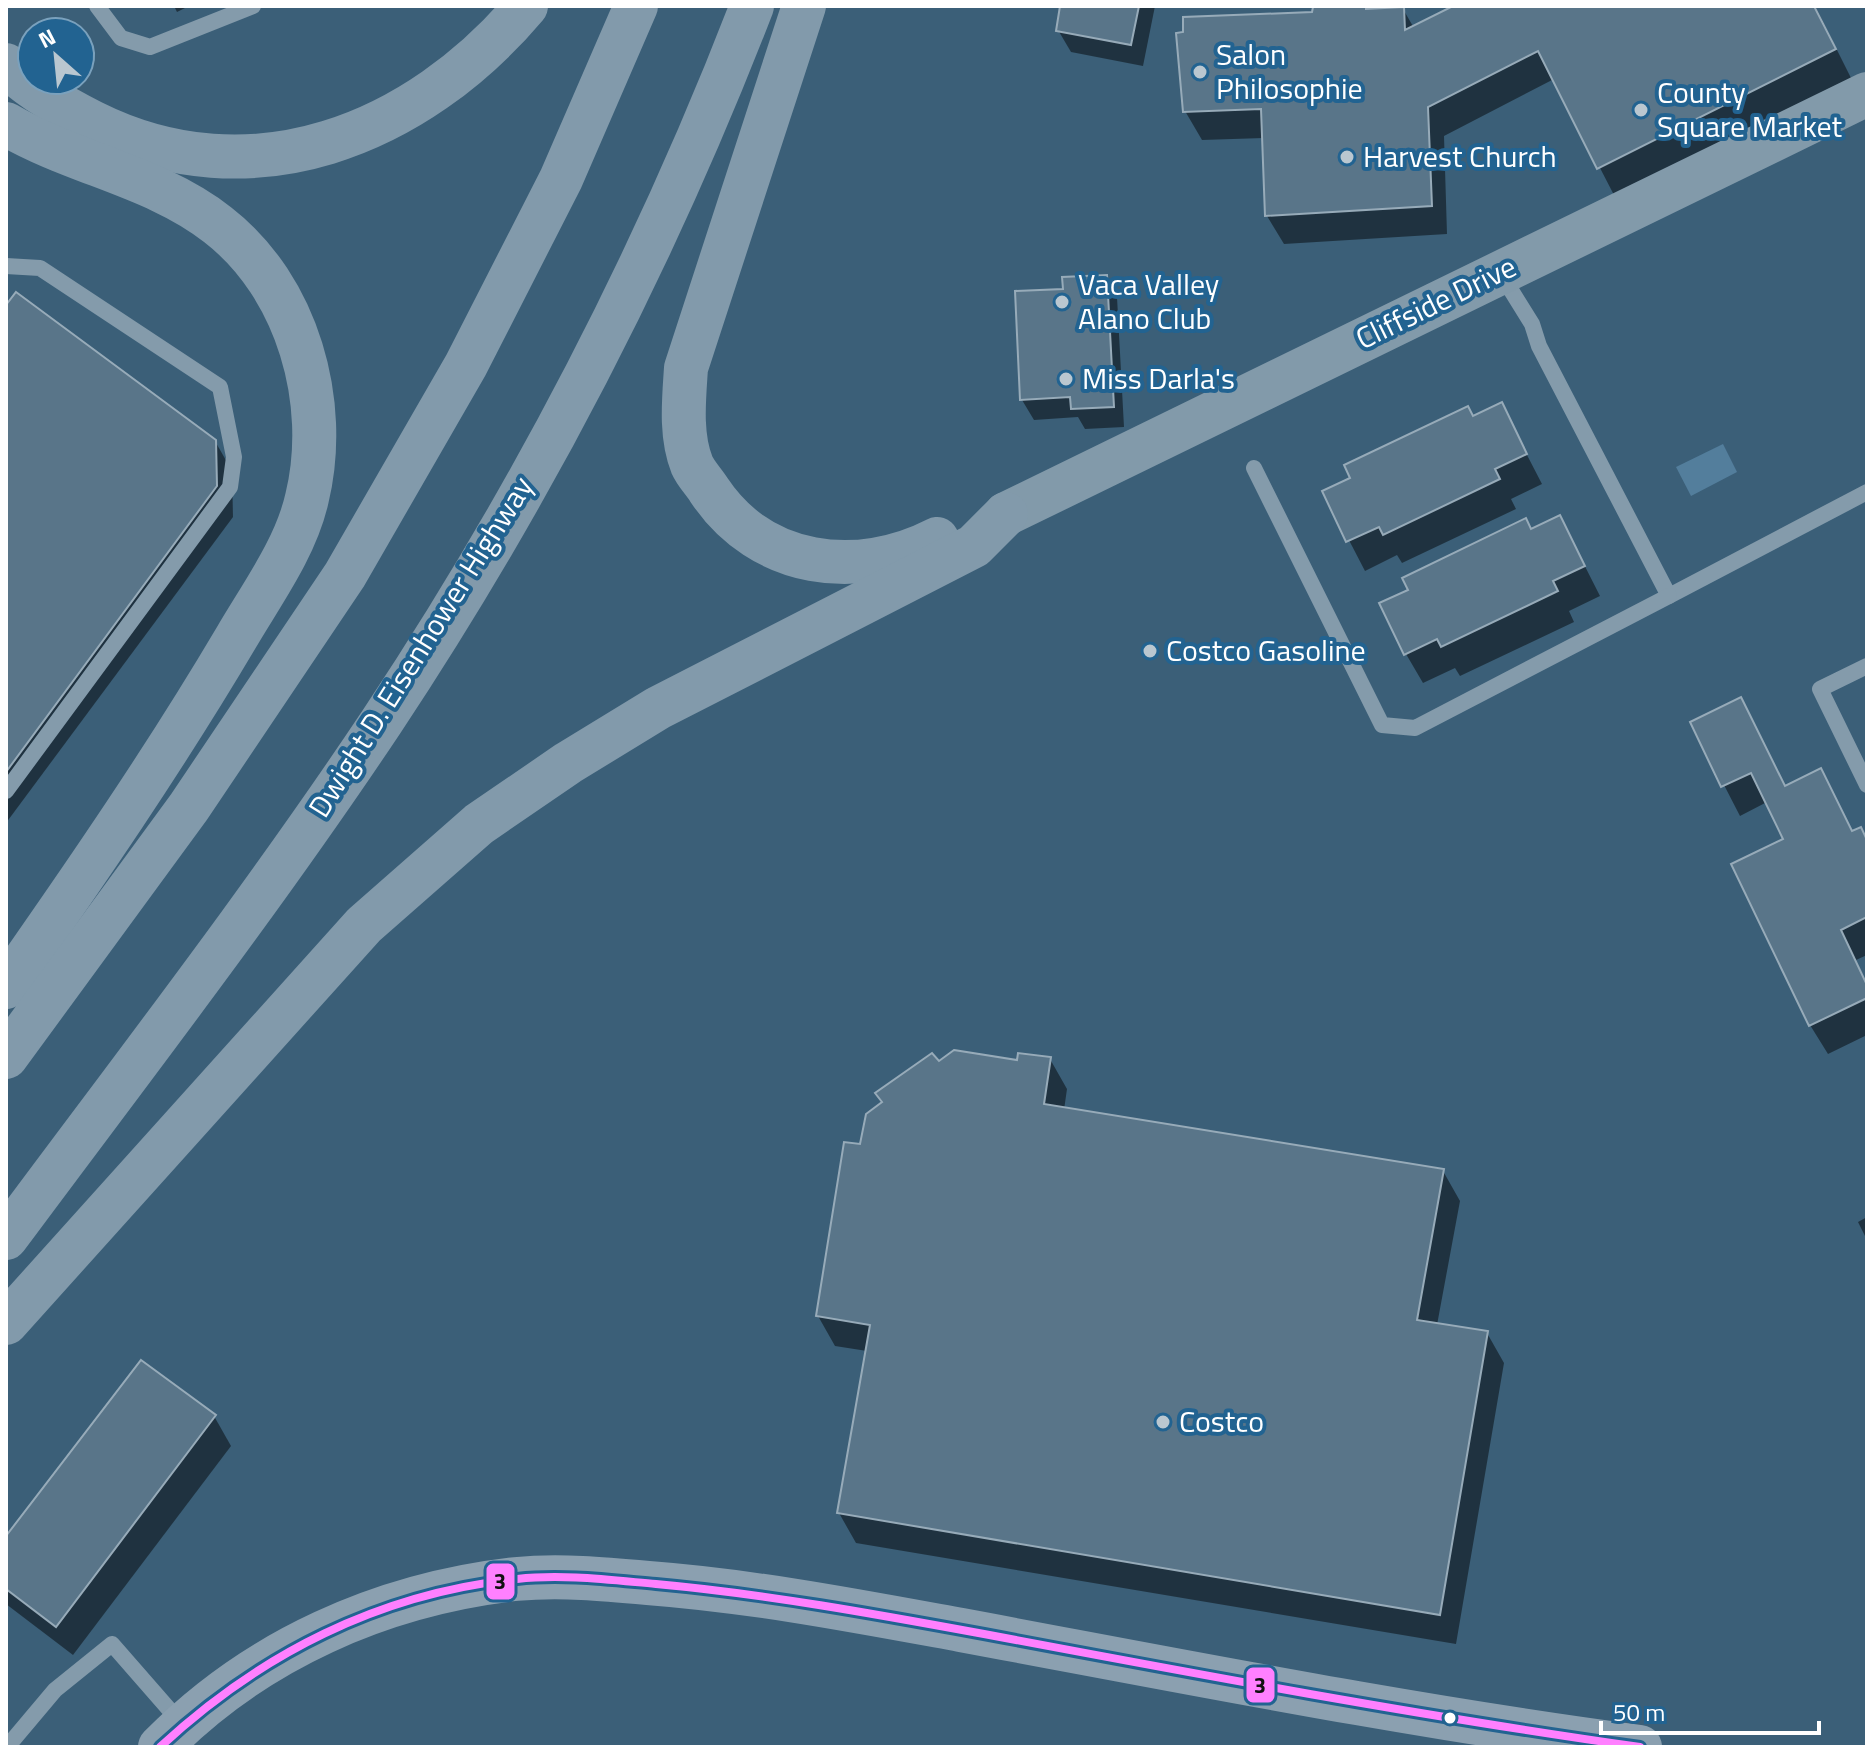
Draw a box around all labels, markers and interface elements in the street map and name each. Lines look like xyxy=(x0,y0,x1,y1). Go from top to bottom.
north arrow xyxy=(16,16,96,96)
text: N xyxy=(32,20,61,57)
place label: Salon Philosophie xyxy=(1216,31,1363,111)
marker: Salon Philosophie xyxy=(1191,63,1209,81)
place label: County Square Market xyxy=(1657,69,1842,149)
marker: County Square Market xyxy=(1632,101,1650,119)
place label: Harvest Church xyxy=(1363,133,1557,179)
marker: Harvest Church xyxy=(1338,148,1356,166)
street label: Cliffside Drive xyxy=(1348,243,1524,361)
place label: Vaca Valley Alano Club xyxy=(1078,261,1219,341)
marker: Vaca Valley Alano Club xyxy=(1053,293,1071,311)
place label: Miss Darla's xyxy=(1082,355,1235,401)
marker: Miss Darla's xyxy=(1057,370,1075,388)
street label: Dwight D. Eisenhower Highway xyxy=(296,467,544,826)
place label: Costco Gasoline xyxy=(1166,627,1366,673)
marker: Costco Gasoline xyxy=(1141,642,1159,660)
place label: Costco xyxy=(1179,1398,1264,1444)
marker: Costco xyxy=(1154,1413,1172,1431)
line badge: 3 xyxy=(485,1562,516,1601)
text: 3 xyxy=(494,1564,506,1598)
line badge: 3 xyxy=(1245,1666,1276,1704)
text: 3 xyxy=(1254,1668,1266,1702)
scale bar xyxy=(1601,1685,1819,1735)
text: 50 m xyxy=(1613,1694,1665,1730)
unlabelled marker xyxy=(1442,1710,1458,1726)

